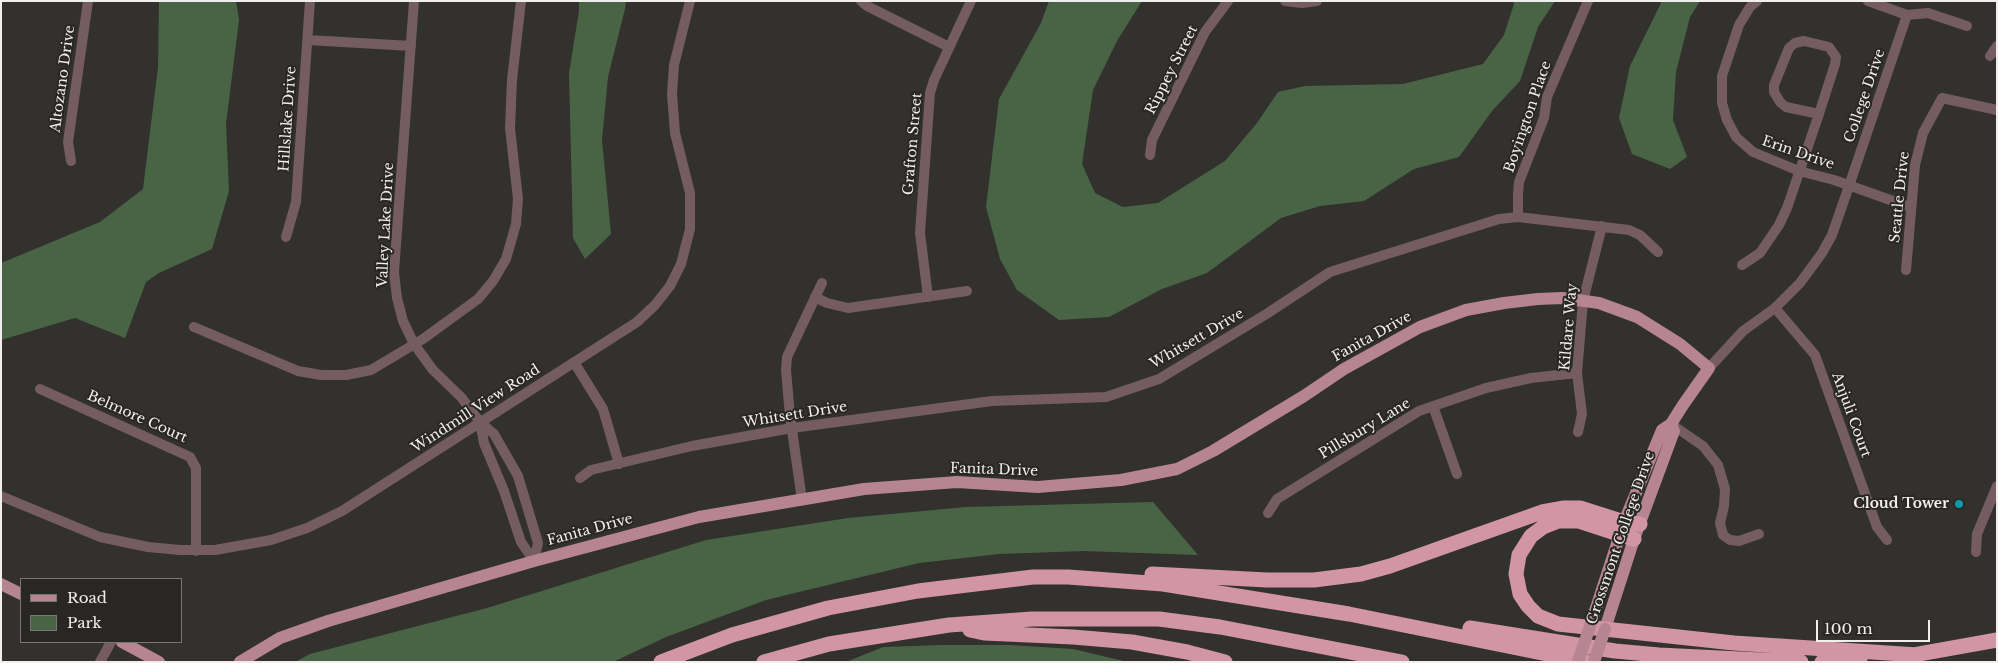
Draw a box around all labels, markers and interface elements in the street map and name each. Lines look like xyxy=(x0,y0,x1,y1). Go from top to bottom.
street label: Rippey Street xyxy=(1142,23,1202,117)
street label: Altozano Drive xyxy=(47,24,79,134)
street label: College Drive xyxy=(1841,47,1889,145)
street label: Boyington Place xyxy=(1501,59,1555,175)
street label: Hillslake Drive xyxy=(276,66,300,172)
street label: Grafton Street xyxy=(900,92,926,196)
street label: Erin Drive xyxy=(1760,133,1836,173)
street label: Seattle Drive xyxy=(1887,150,1913,244)
street label: Valley Lake Drive xyxy=(374,162,398,288)
street label: Kildare Way xyxy=(1557,283,1581,371)
street label: Whitsett Drive xyxy=(1147,305,1247,373)
street label: Fanita Drive xyxy=(1329,308,1415,366)
street label: Windmill View Road xyxy=(409,361,543,457)
street label: Anjuli Court xyxy=(1828,370,1874,460)
street label: Belmore Court xyxy=(84,387,190,447)
street label: Pillsbury Lane xyxy=(1316,395,1414,463)
street label: Whitsett Drive xyxy=(742,398,848,432)
street label: Grossmont College Drive xyxy=(1583,449,1659,627)
street label: Fanita Drive xyxy=(950,460,1038,480)
place label: Cloud Tower xyxy=(1853,496,1949,512)
marker: Cloud Tower xyxy=(1953,498,1965,510)
street label: Fanita Drive xyxy=(545,510,635,550)
legend xyxy=(20,578,182,643)
text: Road xyxy=(67,588,107,607)
scale bar xyxy=(1818,610,1932,642)
text: Park xyxy=(67,613,102,632)
text: 100 m xyxy=(1824,619,1873,638)

